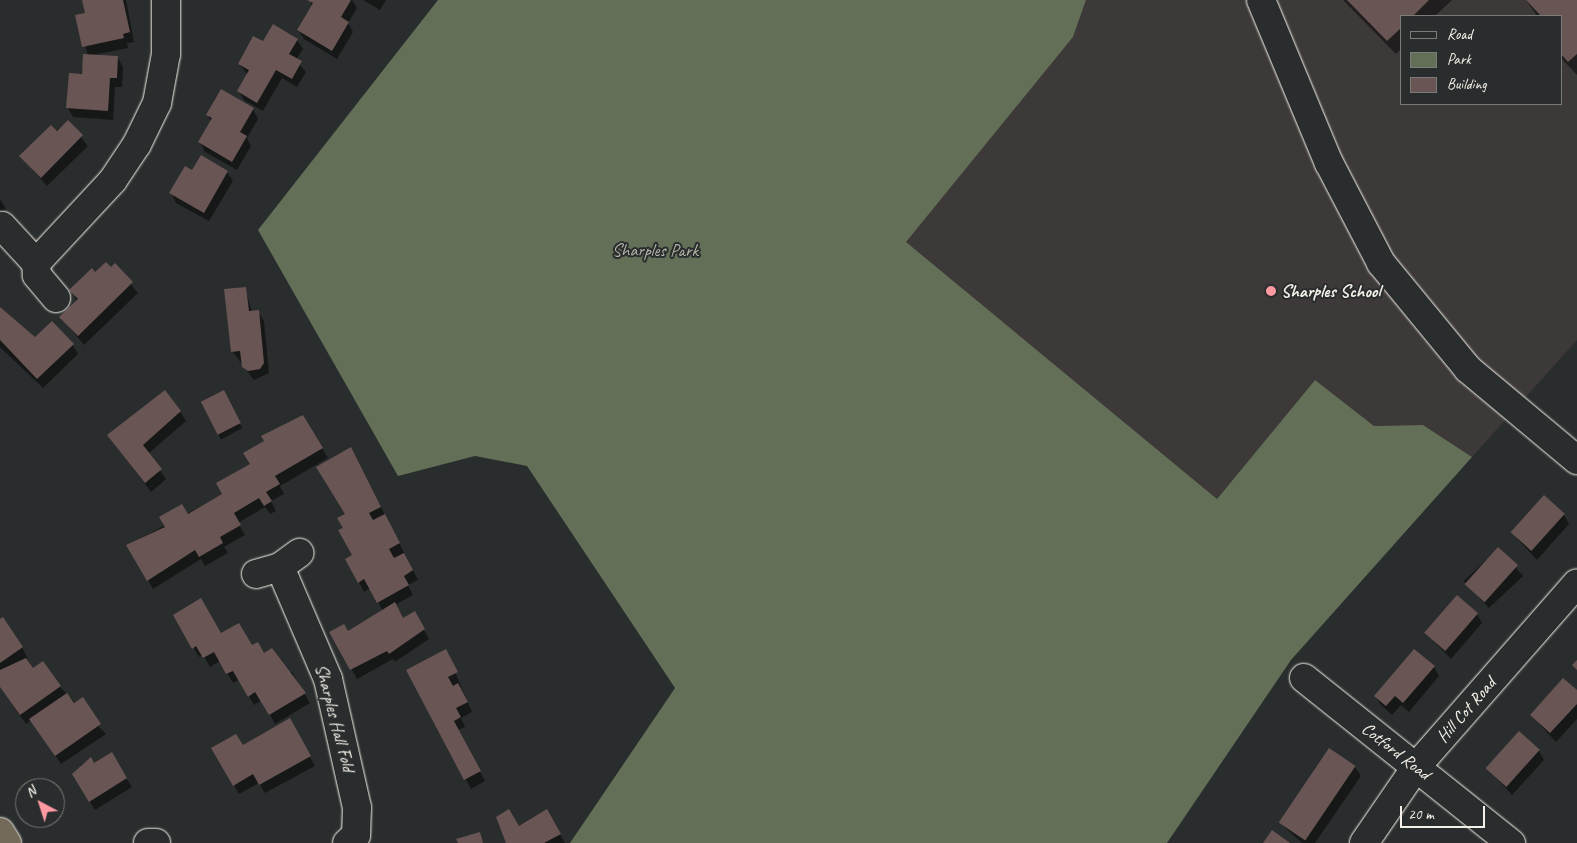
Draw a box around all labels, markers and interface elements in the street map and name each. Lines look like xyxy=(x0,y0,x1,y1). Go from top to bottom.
legend xyxy=(1400,15,1562,105)
text: Road xyxy=(1447,25,1472,44)
text: Park xyxy=(1447,50,1471,69)
text: Building xyxy=(1447,75,1486,94)
park label: Sharples Park xyxy=(612,239,698,261)
place label: Sharples School xyxy=(1281,280,1380,302)
marker: Sharples School xyxy=(1265,285,1277,297)
street label: Sharples Hall Fold xyxy=(310,662,360,774)
street label: Hill Cot Road xyxy=(1432,673,1500,747)
street label: Cotford Road xyxy=(1358,718,1434,784)
north arrow xyxy=(15,778,65,828)
text: N xyxy=(22,783,39,801)
scale bar xyxy=(1402,796,1487,828)
text: 20 m xyxy=(1408,805,1434,824)

